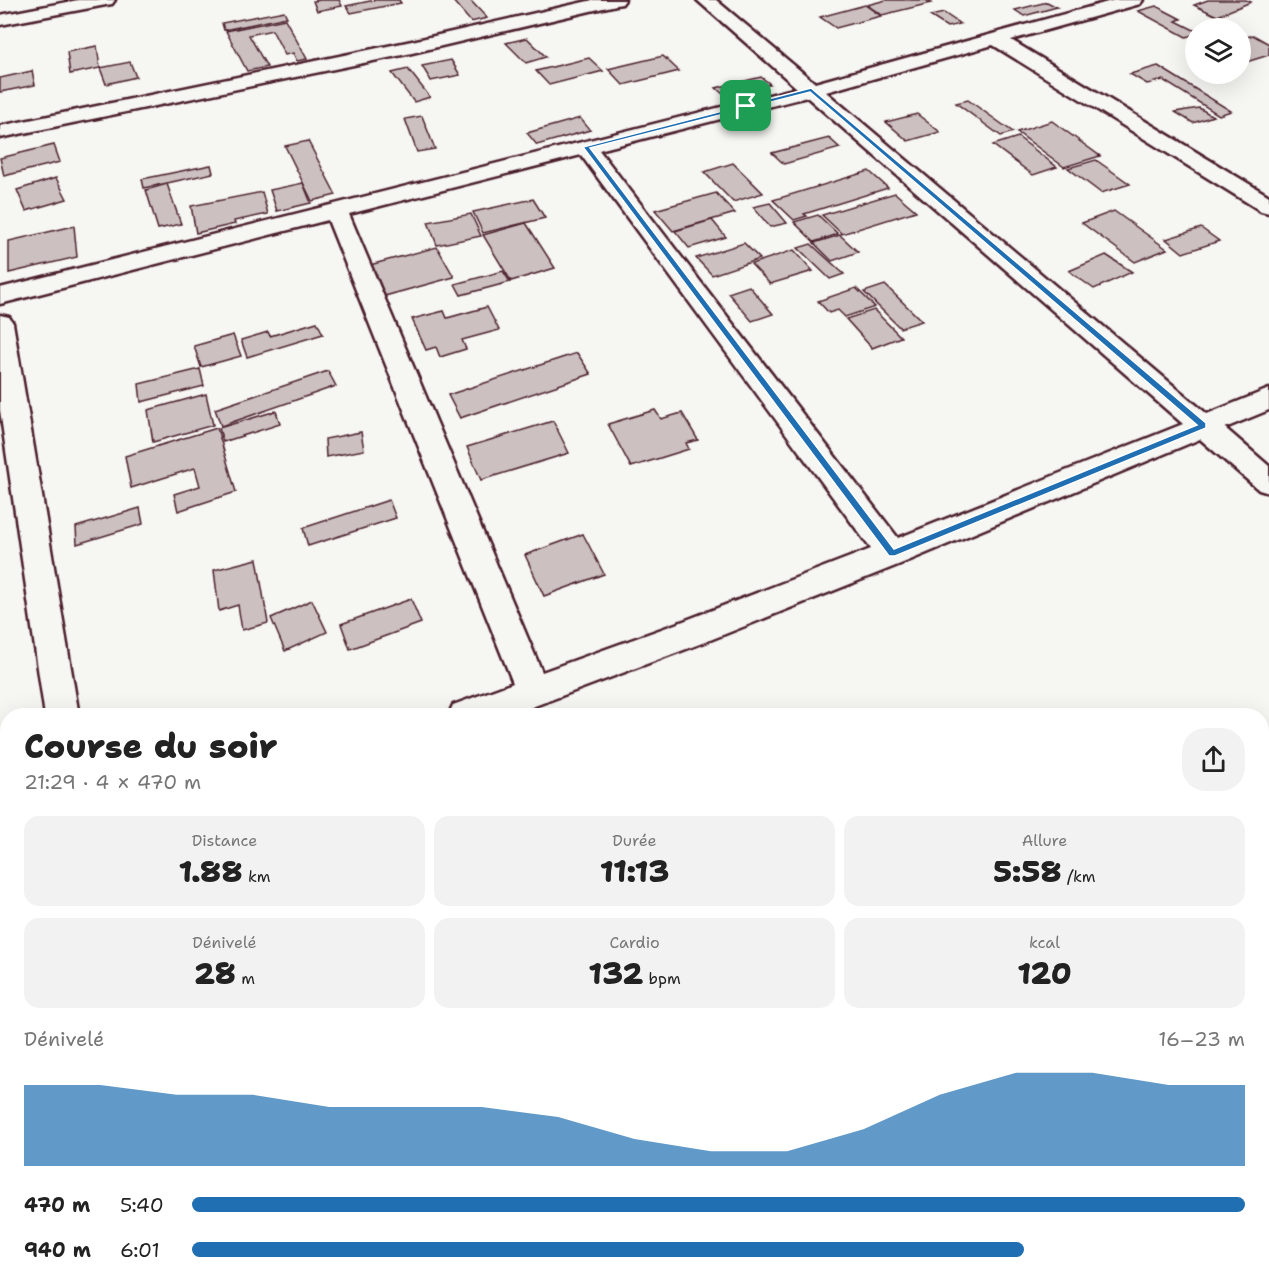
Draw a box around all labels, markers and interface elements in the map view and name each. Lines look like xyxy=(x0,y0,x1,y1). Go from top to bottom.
map controls xyxy=(1185,18,1251,84)
button: layers xyxy=(1185,18,1251,84)
pin xyxy=(720,80,771,131)
icon: arrive xyxy=(729,89,762,122)
text: Course du soir xyxy=(24,724,277,769)
button: share xyxy=(1182,728,1245,791)
text: 21:29 · 4 × 470 m xyxy=(24,769,201,795)
text: Distance xyxy=(192,830,257,851)
text: Durée xyxy=(612,830,657,851)
text: Allure xyxy=(1022,830,1067,851)
text: 1.88 xyxy=(178,851,243,892)
text: 11:13 xyxy=(600,851,669,892)
text: 5:58 xyxy=(993,851,1062,892)
text: km xyxy=(243,866,271,887)
text: /km xyxy=(1062,866,1096,887)
text: Dénivelé xyxy=(192,932,257,953)
text: Cardio xyxy=(609,932,660,953)
text: kcal xyxy=(1029,932,1060,953)
text: 28 xyxy=(194,953,236,994)
text: 132 xyxy=(588,953,643,994)
text: 120 xyxy=(1017,953,1072,994)
text: m xyxy=(236,968,255,989)
text: bpm xyxy=(643,968,681,989)
text: Dénivelé xyxy=(24,1026,104,1052)
text: 16–23 m xyxy=(1158,1026,1245,1052)
text: 470 m xyxy=(24,1192,90,1218)
text: 5:40 xyxy=(120,1192,164,1218)
text: 940 m xyxy=(24,1237,91,1263)
text: 6:01 xyxy=(120,1237,160,1263)

